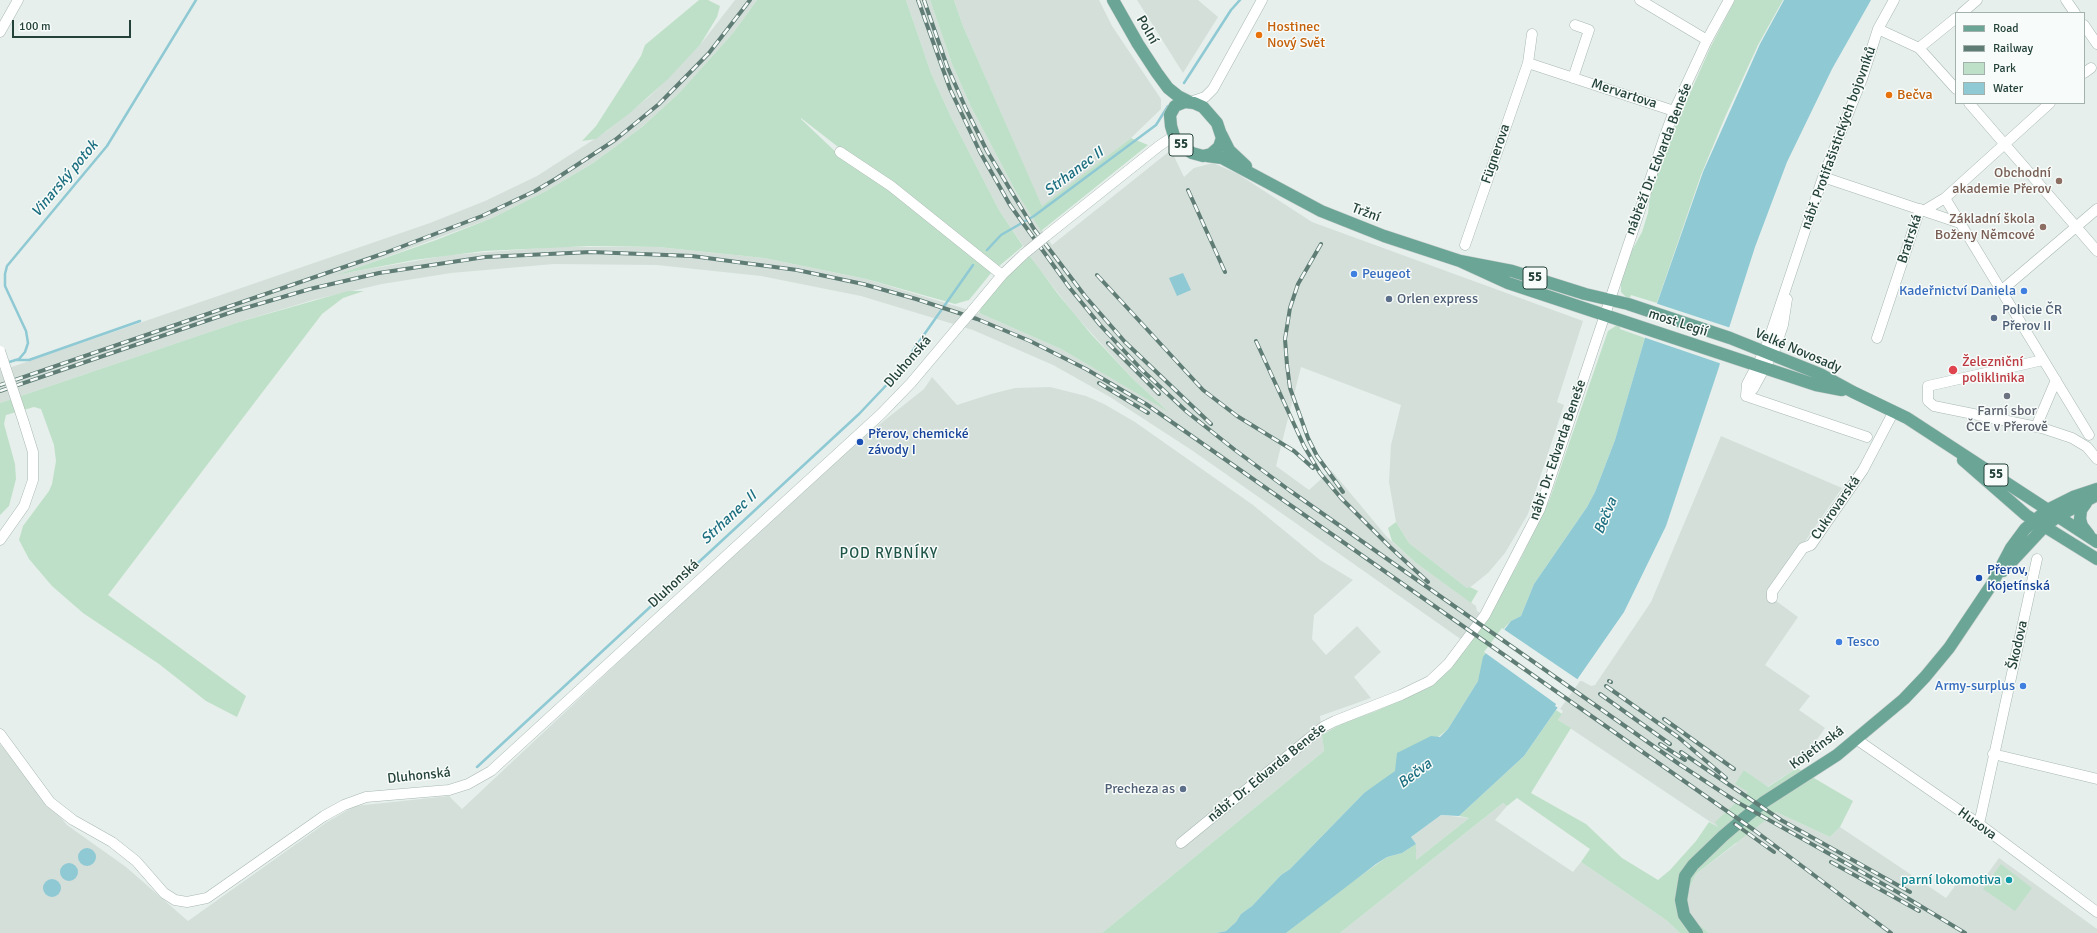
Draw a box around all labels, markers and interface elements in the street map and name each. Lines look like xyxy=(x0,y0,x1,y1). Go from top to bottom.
scale bar xyxy=(14,12,133,38)
legend xyxy=(1955,12,2085,104)
street label: Polní xyxy=(1132,13,1162,47)
text: 100 m xyxy=(19,19,51,34)
place label: Hostinec Nový Svět xyxy=(1267,19,1325,52)
text: Road xyxy=(1993,21,2019,36)
marker: Hostinec Nový Svět xyxy=(1254,30,1264,40)
text: Railway xyxy=(1993,41,2033,56)
street label: nábř. Protifašistických bojovníků xyxy=(1798,44,1880,232)
text: Park xyxy=(1993,61,2016,76)
street label: Mervartova xyxy=(1589,75,1659,113)
street label: nábřeží Dr. Edvarda Beneše xyxy=(1622,81,1696,237)
text: Water xyxy=(1993,81,2023,96)
place label: Bečva xyxy=(1897,87,1933,103)
marker: Bečva xyxy=(1884,90,1894,100)
street label: Fügnerova xyxy=(1478,122,1514,186)
road number: 55 xyxy=(1169,134,1193,156)
water label: Vinarský potok xyxy=(28,137,102,221)
water label: Strhanec II xyxy=(1041,144,1107,200)
place label: Obchodní akademie Přerov xyxy=(1952,165,2051,198)
marker: Obchodní akademie Přerov xyxy=(2054,176,2064,186)
street label: Tržní xyxy=(1349,200,1383,226)
place label: Základní škola Boženy Němcové xyxy=(1935,211,2035,244)
street label: Bratrská xyxy=(1894,212,1926,266)
marker: Základní škola Boženy Němcové xyxy=(2038,222,2048,232)
place label: Peugeot xyxy=(1362,266,1411,282)
road number: 55 xyxy=(1523,267,1547,289)
marker: Peugeot xyxy=(1349,269,1359,279)
place label: Kadeřnictví Daniela xyxy=(1899,283,2016,299)
marker: Kadeřnictví Daniela xyxy=(2019,286,2029,296)
place label: Orlen express xyxy=(1397,291,1478,307)
marker: Orlen express xyxy=(1384,294,1394,304)
place label: Policie ČR Přerov II xyxy=(2002,302,2062,334)
street label: most Legií xyxy=(1646,306,1710,340)
marker: Policie ČR Přerov II xyxy=(1989,313,1999,323)
street label: Velké Novosady xyxy=(1752,325,1844,377)
street label: Dluhonská xyxy=(881,333,935,391)
place label: Železniční poliklinika xyxy=(1962,354,2025,386)
marker: Železniční poliklinika xyxy=(1947,364,1959,376)
street label: nábř. Dr. Edvarda Beneše xyxy=(1526,377,1590,523)
marker: Farní sbor ČCE v Přerově xyxy=(2002,391,2012,401)
place label: Farní sbor ČCE v Přerově xyxy=(1966,403,2048,436)
place label: Přerov, chemické závody I xyxy=(868,426,969,458)
marker: Přerov, chemické závody I xyxy=(855,437,865,447)
road number: 55 xyxy=(1984,464,2008,486)
street label: Cukrovarská xyxy=(1808,473,1864,543)
water label: Strhanec II xyxy=(697,488,761,548)
water label: Bečva xyxy=(1591,495,1621,537)
district label: POD RYBNÍKY xyxy=(840,545,938,563)
street label: Dluhonská xyxy=(645,556,703,612)
place label: Přerov, Kojetínská xyxy=(1987,562,2050,594)
marker: Přerov, Kojetínská xyxy=(1974,573,1984,583)
street label: Škodova xyxy=(2004,619,2032,671)
place label: Tesco xyxy=(1847,634,1880,650)
marker: Tesco xyxy=(1834,637,1844,647)
place label: Army-surplus xyxy=(1935,678,2015,694)
marker: Army-surplus xyxy=(2018,681,2028,691)
street label: nábř. Dr. Edvarda Beneše xyxy=(1204,720,1330,826)
street label: Kojetínská xyxy=(1787,723,1847,773)
water label: Bečva xyxy=(1394,755,1436,793)
street label: Dluhonská xyxy=(387,764,451,788)
place label: Precheza as xyxy=(1104,781,1175,797)
marker: Precheza as xyxy=(1178,784,1188,794)
street label: Husova xyxy=(1954,804,2000,844)
place label: parní lokomotiva xyxy=(1901,872,2001,888)
marker: parní lokomotiva xyxy=(2004,875,2014,885)

